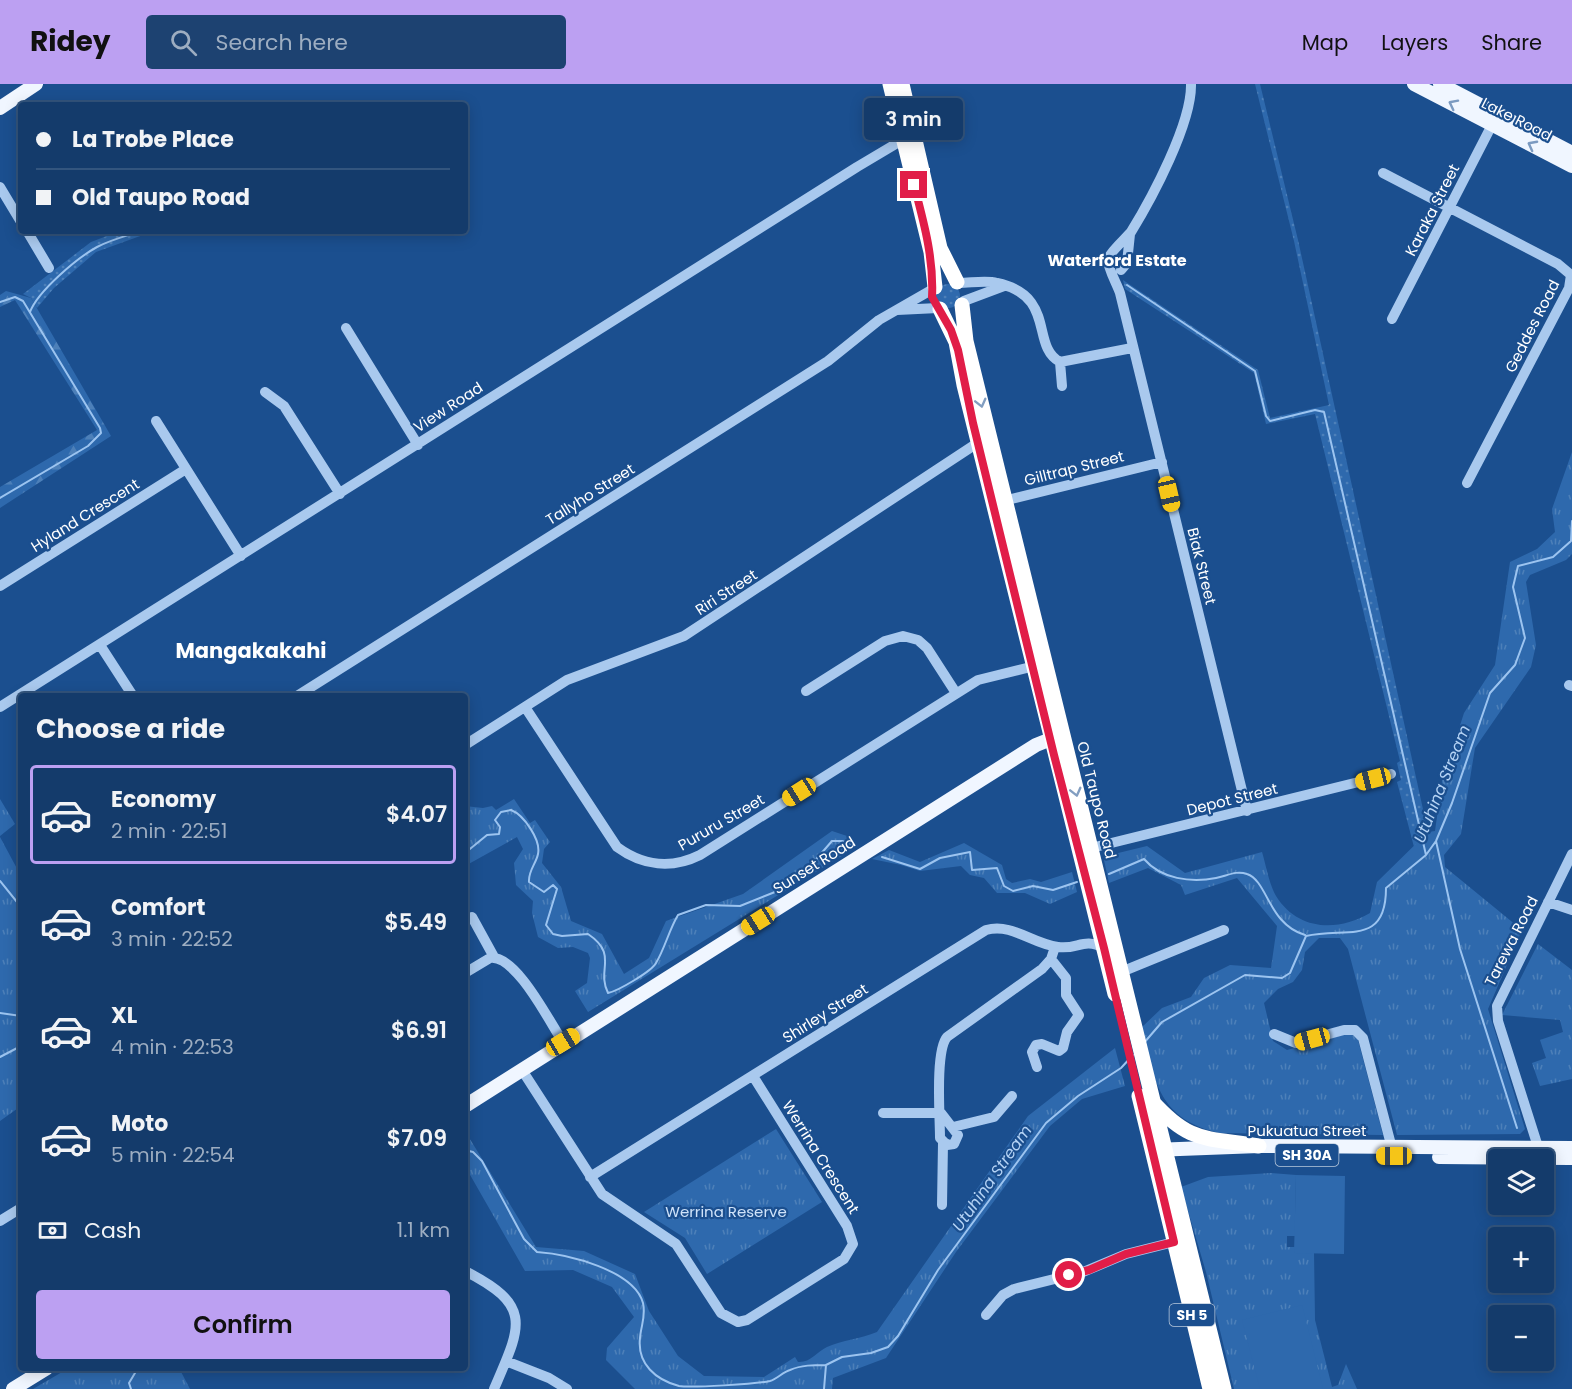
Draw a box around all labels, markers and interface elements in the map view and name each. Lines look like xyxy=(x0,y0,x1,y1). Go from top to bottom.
search box xyxy=(146,15,566,69)
text: Ridey xyxy=(30,22,110,61)
icon: search xyxy=(167,26,200,59)
text: Search here xyxy=(215,27,348,58)
text: Map xyxy=(1302,28,1348,57)
text: Layers xyxy=(1381,28,1448,57)
text: Share xyxy=(1481,28,1542,57)
street label: Lake Road xyxy=(1478,92,1556,146)
callout: 3 min xyxy=(864,98,964,140)
one-way arrow xyxy=(1449,100,1460,112)
text: 3 min xyxy=(885,105,942,133)
text: La Trobe Place xyxy=(72,124,234,155)
one-way arrow xyxy=(1528,141,1539,152)
street label: Karaka Street xyxy=(1400,160,1464,260)
route end xyxy=(900,171,927,198)
text: Old Taupo Road xyxy=(72,182,250,213)
district label: Waterford Estate xyxy=(1047,249,1187,272)
street label: Geddes Road xyxy=(1500,276,1564,376)
street label: View Road xyxy=(409,377,487,437)
one-way arrow xyxy=(974,398,987,408)
street label: Gilltrap Street xyxy=(1022,445,1126,491)
street label: Tallyho Street xyxy=(542,458,638,530)
street label: Hyland Crescent xyxy=(27,473,143,557)
car xyxy=(1156,474,1182,514)
street label: Biak Street xyxy=(1182,525,1222,607)
street label: Riri Street xyxy=(691,564,761,620)
district label: Mangakakahi xyxy=(175,636,327,665)
text: Choose a ride xyxy=(36,710,225,747)
water label: Utuhina Stream xyxy=(1408,722,1476,846)
street label: Old Taupo Road xyxy=(1072,739,1122,861)
car xyxy=(1353,766,1393,792)
car xyxy=(779,775,819,809)
street label: Depot Street xyxy=(1184,778,1280,820)
text: Economy xyxy=(111,784,216,815)
one-way arrow xyxy=(1068,786,1081,796)
icon: car xyxy=(39,788,93,842)
street label: Pururu Street xyxy=(674,789,768,855)
text: $4.07 xyxy=(386,799,447,830)
text: 2 min · 22:51 xyxy=(111,817,227,845)
street label: Sunset Road xyxy=(769,831,859,899)
text: Comfort xyxy=(111,892,205,923)
street label: Tarewa Road xyxy=(1479,892,1543,990)
icon: car xyxy=(39,896,93,950)
car xyxy=(738,904,778,938)
text: $5.49 xyxy=(384,907,447,938)
text: 3 min · 22:52 xyxy=(111,925,233,953)
street label: Shirley Street xyxy=(778,978,872,1048)
text: XL xyxy=(111,1000,137,1031)
icon: car xyxy=(39,1004,93,1058)
text: $6.91 xyxy=(391,1015,447,1046)
car xyxy=(543,1025,583,1059)
car xyxy=(1292,1026,1332,1052)
text: 4 min · 22:53 xyxy=(111,1033,234,1061)
street label: Werrina Crescent xyxy=(778,1096,864,1218)
text: Moto xyxy=(111,1108,168,1139)
icon: car xyxy=(39,1112,93,1166)
water label: Utuhina Stream xyxy=(947,1120,1037,1236)
street label: Pukuatua Street xyxy=(1248,1120,1366,1141)
text: $7.09 xyxy=(387,1123,447,1154)
text: 5 min · 22:54 xyxy=(111,1141,235,1169)
road number: SH 30A xyxy=(1276,1144,1338,1166)
car xyxy=(1376,1147,1412,1165)
map controls xyxy=(1488,1149,1554,1371)
button: layers xyxy=(1488,1149,1554,1215)
park label: Werrina Reserve xyxy=(665,1201,787,1222)
icon: cash xyxy=(36,1214,69,1247)
text: Cash xyxy=(84,1215,141,1246)
text: 1.1 km xyxy=(397,1216,450,1244)
button: + xyxy=(1488,1227,1554,1293)
route start xyxy=(1055,1261,1082,1288)
button: Confirm xyxy=(36,1290,450,1359)
road number: SH 5 xyxy=(1170,1304,1214,1326)
button: − xyxy=(1488,1305,1554,1371)

